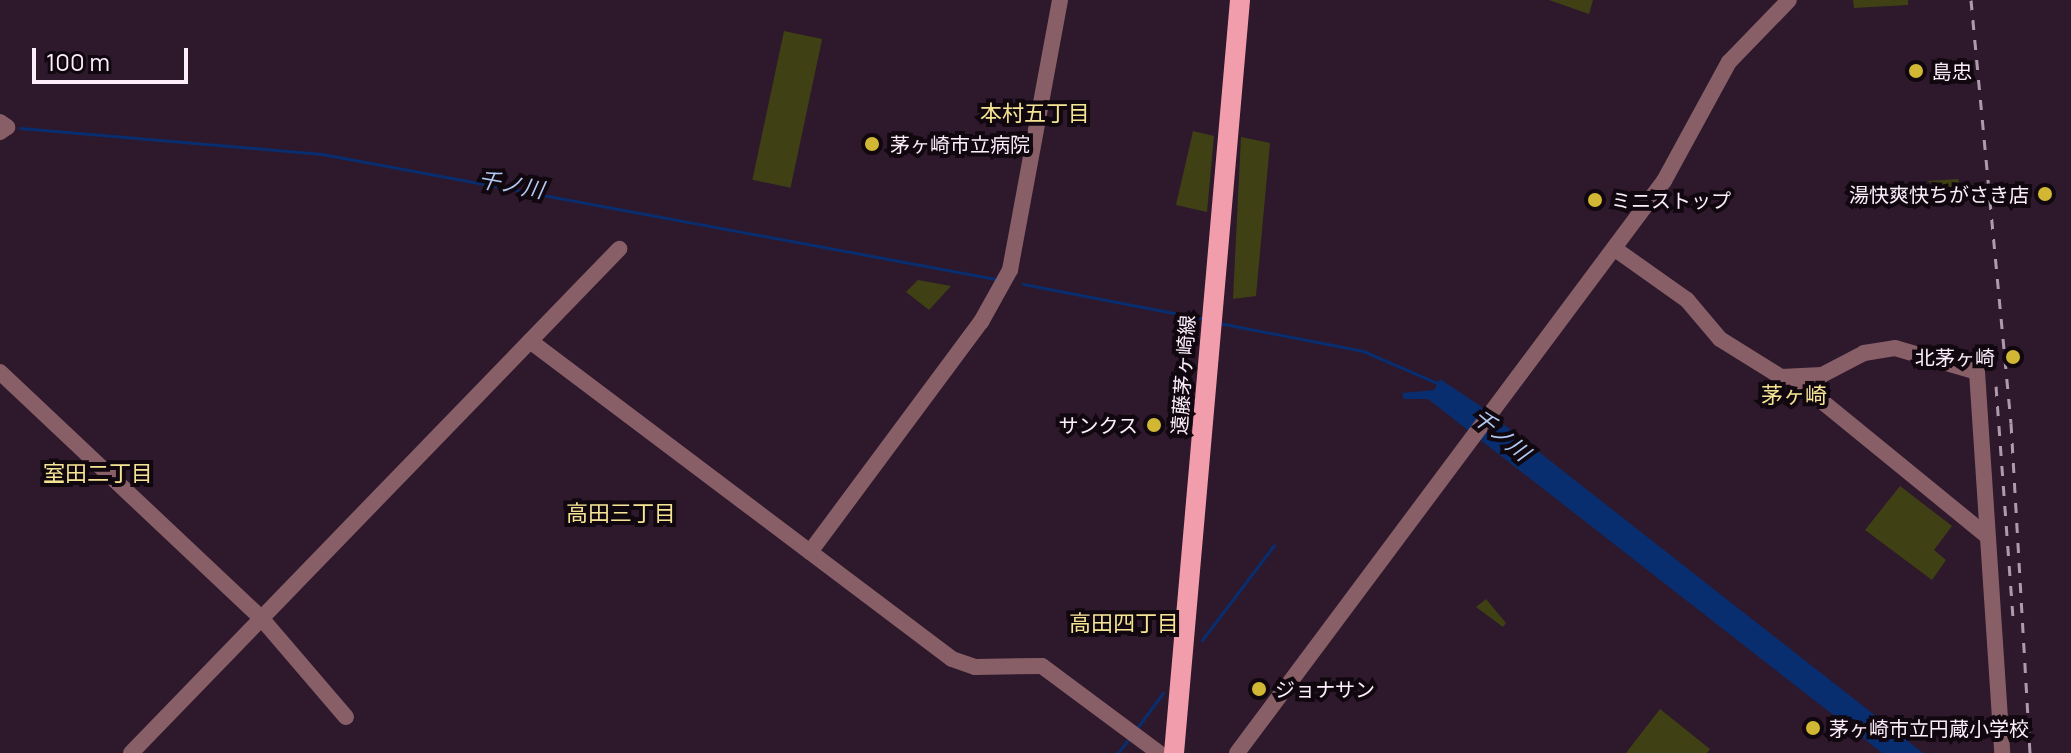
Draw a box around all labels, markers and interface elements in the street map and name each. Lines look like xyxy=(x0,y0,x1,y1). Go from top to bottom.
scale bar xyxy=(36,32,192,82)
text: 100 m xyxy=(46,45,110,78)
place label: 島忠 xyxy=(1932,59,1972,83)
marker: 島忠 xyxy=(1907,62,1925,80)
district label: 本村五丁目 xyxy=(980,101,1090,127)
place label: 茅ヶ崎市立病院 xyxy=(890,132,1030,156)
marker: 茅ヶ崎市立病院 xyxy=(861,133,883,155)
water label: 千ノ川 xyxy=(476,166,546,204)
place label: 湯快爽快ちがさき店 xyxy=(1849,182,2029,206)
marker: 湯快爽快ちがさき店 xyxy=(2036,185,2054,203)
place label: ミニストップ xyxy=(1611,188,1731,212)
marker: ミニストップ xyxy=(1586,191,1604,209)
street label: 遠藤茅ヶ崎線 xyxy=(1167,314,1199,436)
place label: 北茅ヶ崎 xyxy=(1915,345,1995,369)
marker: 北茅ヶ崎 xyxy=(2002,346,2024,368)
district label: 茅ヶ崎 xyxy=(1761,383,1827,409)
water label: 千ノ川 xyxy=(1467,404,1535,466)
place label: サンクス xyxy=(1058,413,1138,437)
marker: サンクス xyxy=(1145,416,1163,434)
district label: 室田二丁目 xyxy=(43,461,153,487)
district label: 高田三丁目 xyxy=(566,501,676,527)
district label: 高田四丁目 xyxy=(1069,611,1179,637)
place label: ジョナサン xyxy=(1275,677,1375,701)
marker: ジョナサン xyxy=(1250,680,1268,698)
place label: 茅ヶ崎市立円蔵小学校 xyxy=(1829,716,2029,740)
marker: 茅ヶ崎市立円蔵小学校 xyxy=(1804,719,1822,737)

